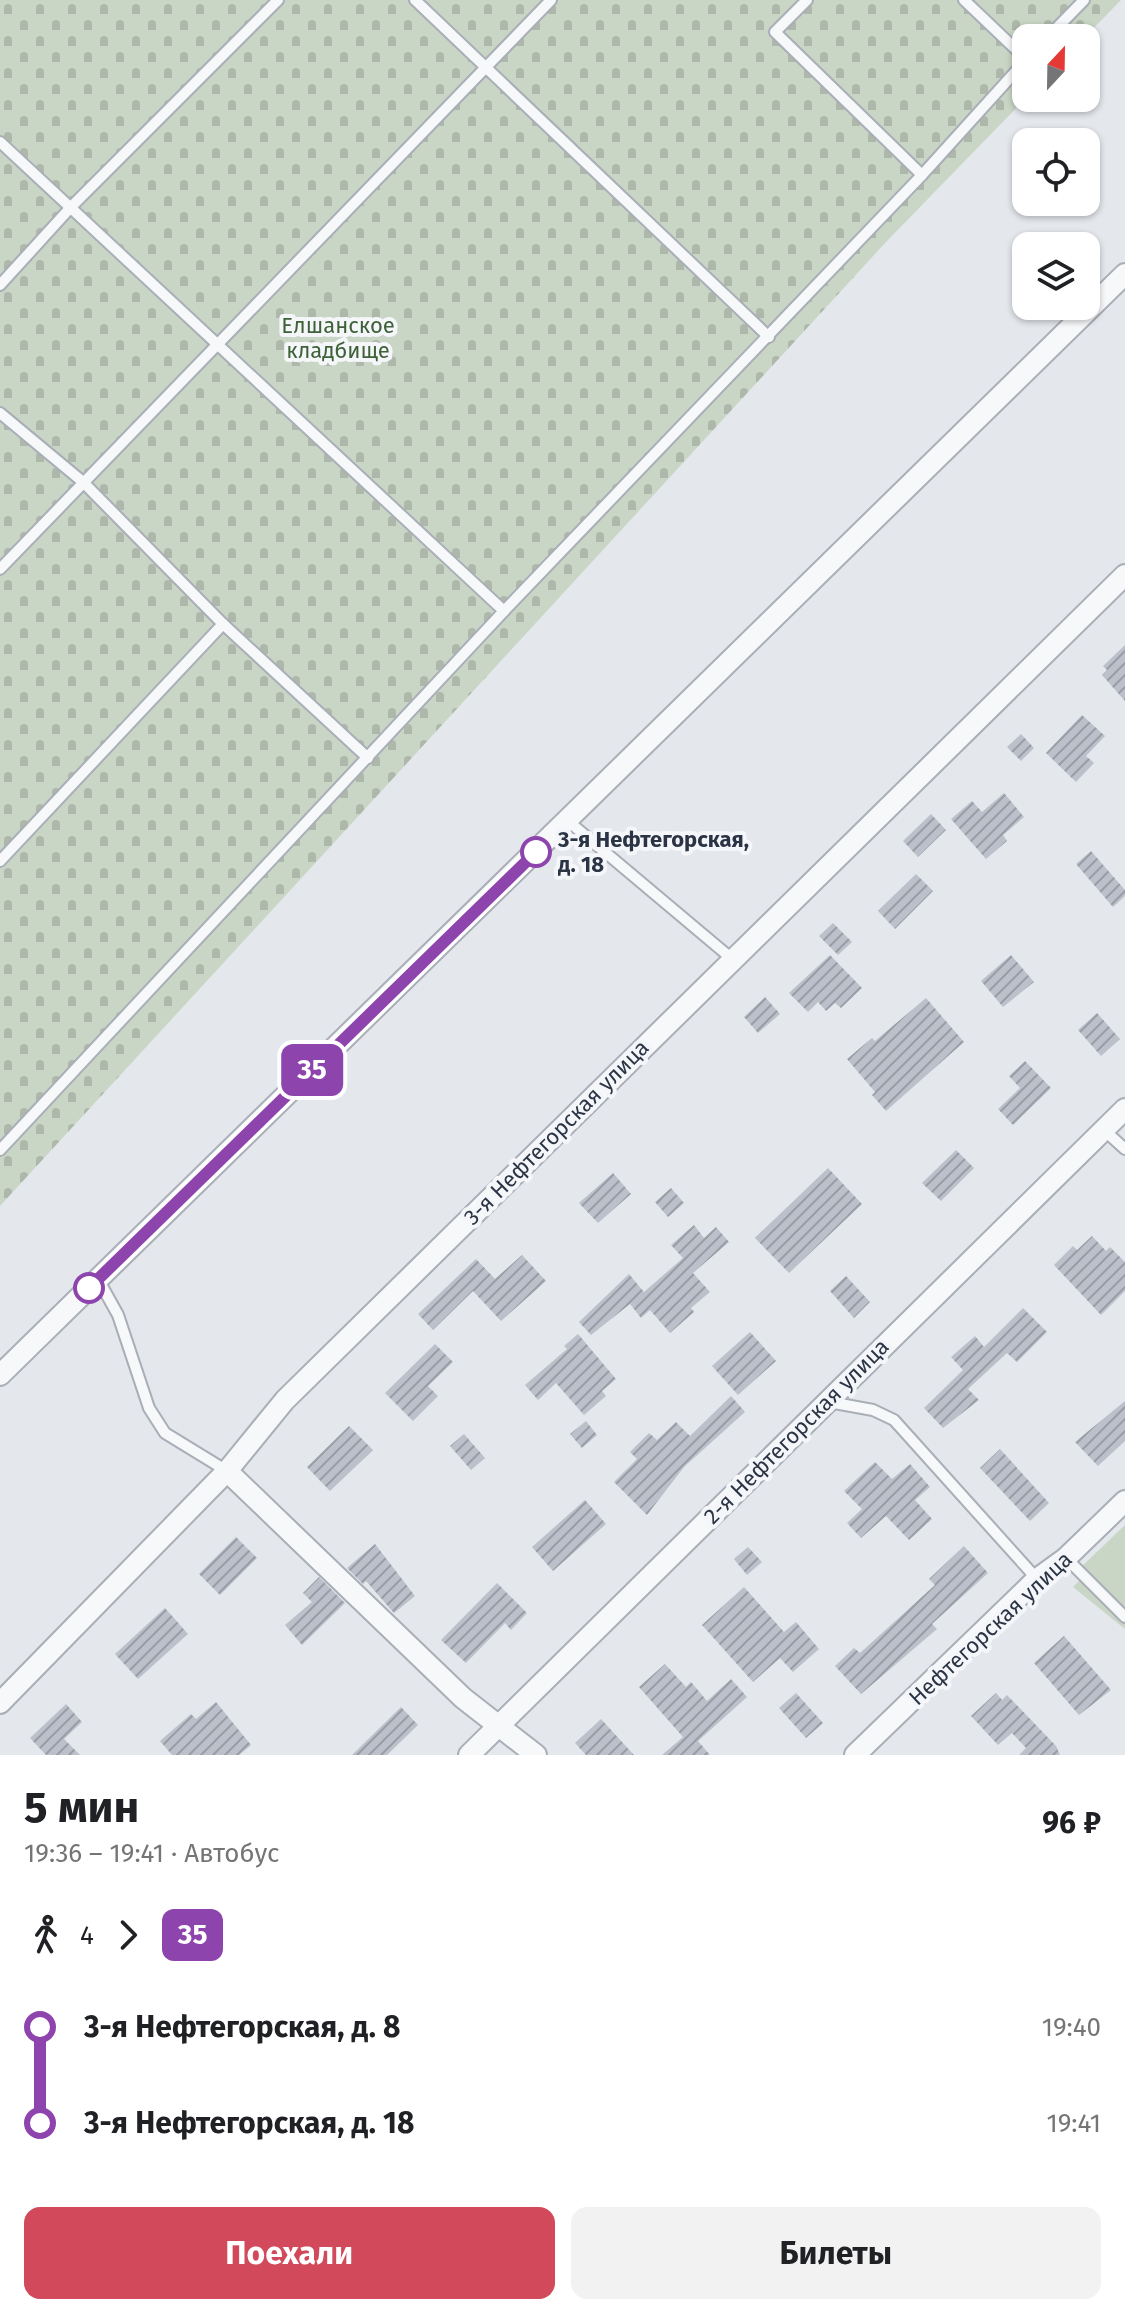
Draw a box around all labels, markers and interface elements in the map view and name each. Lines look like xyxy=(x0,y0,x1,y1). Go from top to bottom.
north arrow xyxy=(1012,24,1100,112)
map controls xyxy=(1012,24,1100,320)
button: locate xyxy=(1012,128,1100,216)
button: layers xyxy=(1012,232,1100,320)
park label: Елшанское кладбище xyxy=(281,312,395,364)
place label: 3-я Нефтегорская, д. 18 xyxy=(557,826,749,878)
marker: 3-я Нефтегорская, д. 18 xyxy=(521,837,551,867)
street label: 3-я Нефтегорская улица xyxy=(458,1034,655,1231)
line badge: 35 xyxy=(276,1044,348,1096)
text: 35 xyxy=(297,1053,327,1086)
unlabelled marker xyxy=(74,1273,104,1303)
street label: 2-я Нефтегорская улица xyxy=(698,1333,895,1530)
street label: Нефтегорская улица xyxy=(903,1546,1078,1711)
text: 5 мин xyxy=(24,1781,139,1834)
text: 96 ₽ xyxy=(1042,1805,1101,1841)
text: 19:36 – 19:41 · Автобус xyxy=(24,1838,280,1869)
icon: walk xyxy=(24,1913,68,1957)
icon: forward xyxy=(106,1913,150,1957)
text: 35 xyxy=(178,1918,207,1951)
text: 4 xyxy=(80,1920,94,1951)
text: 3-я Нефтегорская, д. 8 xyxy=(84,2009,400,2045)
text: 19:40 xyxy=(1042,2012,1101,2043)
text: 3-я Нефтегорская, д. 18 xyxy=(84,2105,414,2141)
text: 19:41 xyxy=(1046,2108,1101,2139)
button: Поехали xyxy=(24,2207,555,2299)
button: Билеты xyxy=(571,2207,1101,2299)

